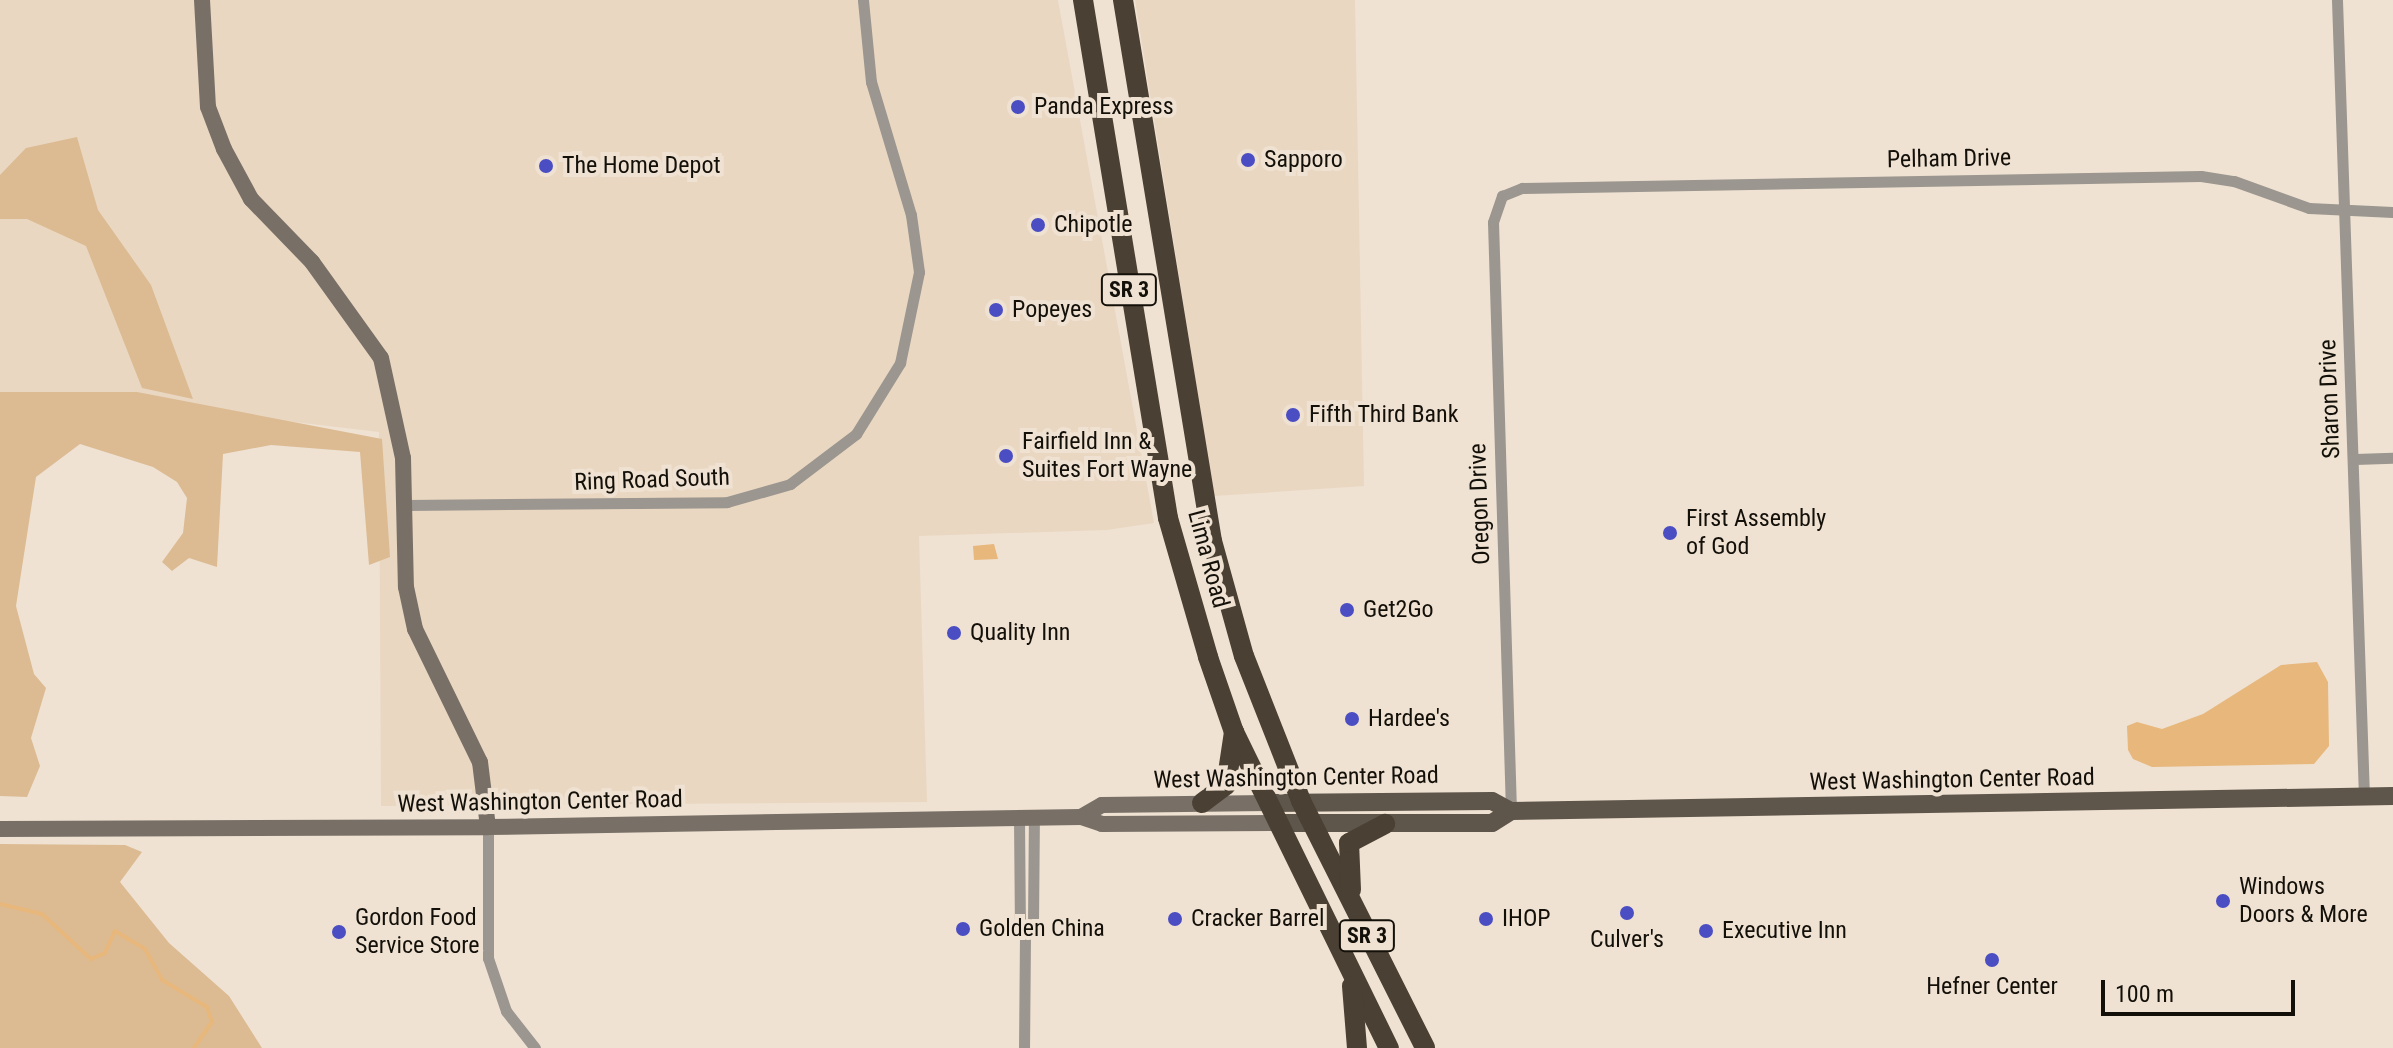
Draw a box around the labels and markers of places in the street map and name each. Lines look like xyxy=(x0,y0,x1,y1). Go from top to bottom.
place label: Panda Express xyxy=(1034,93,1174,121)
marker: Panda Express xyxy=(1009,98,1027,116)
place label: Sapporo xyxy=(1264,146,1343,174)
marker: Sapporo xyxy=(1239,151,1257,169)
place label: The Home Depot xyxy=(562,152,721,180)
marker: The Home Depot xyxy=(537,157,555,175)
place label: Chipotle xyxy=(1054,211,1132,239)
marker: Chipotle xyxy=(1029,216,1047,234)
place label: Popeyes xyxy=(1012,296,1092,324)
marker: Popeyes xyxy=(987,301,1005,319)
place label: Fifth Third Bank xyxy=(1309,401,1459,429)
marker: Fifth Third Bank xyxy=(1284,406,1302,424)
place label: Fairfield Inn & Suites Fort Wayne xyxy=(1022,428,1192,484)
marker: Fairfield Inn & Suites Fort Wayne xyxy=(997,447,1015,465)
place label: First Assembly of God xyxy=(1686,505,1826,561)
marker: First Assembly of God xyxy=(1661,524,1679,542)
place label: Get2Go xyxy=(1363,596,1434,624)
marker: Get2Go xyxy=(1338,601,1356,619)
place label: Quality Inn xyxy=(970,619,1070,647)
marker: Quality Inn xyxy=(945,624,963,642)
place label: Hardee's xyxy=(1368,705,1450,733)
marker: Hardee's xyxy=(1343,710,1361,728)
place label: Windows Doors & More xyxy=(2239,873,2368,929)
marker: Windows Doors & More xyxy=(2214,892,2232,910)
place label: Gordon Food Service Store xyxy=(355,904,480,960)
marker: Culver's xyxy=(1618,904,1636,922)
place label: Cracker Barrel xyxy=(1191,905,1324,933)
place label: IHOP xyxy=(1502,905,1551,933)
marker: Cracker Barrel xyxy=(1166,910,1184,928)
marker: IHOP xyxy=(1477,910,1495,928)
place label: Golden China xyxy=(979,915,1105,943)
place label: Executive Inn xyxy=(1722,917,1847,945)
marker: Golden China xyxy=(954,920,972,938)
marker: Executive Inn xyxy=(1697,922,1715,940)
marker: Gordon Food Service Store xyxy=(330,923,348,941)
place label: Culver's xyxy=(1590,926,1664,954)
marker: Hefner Center xyxy=(1983,951,2001,969)
place label: Hefner Center xyxy=(1926,973,2058,1001)

